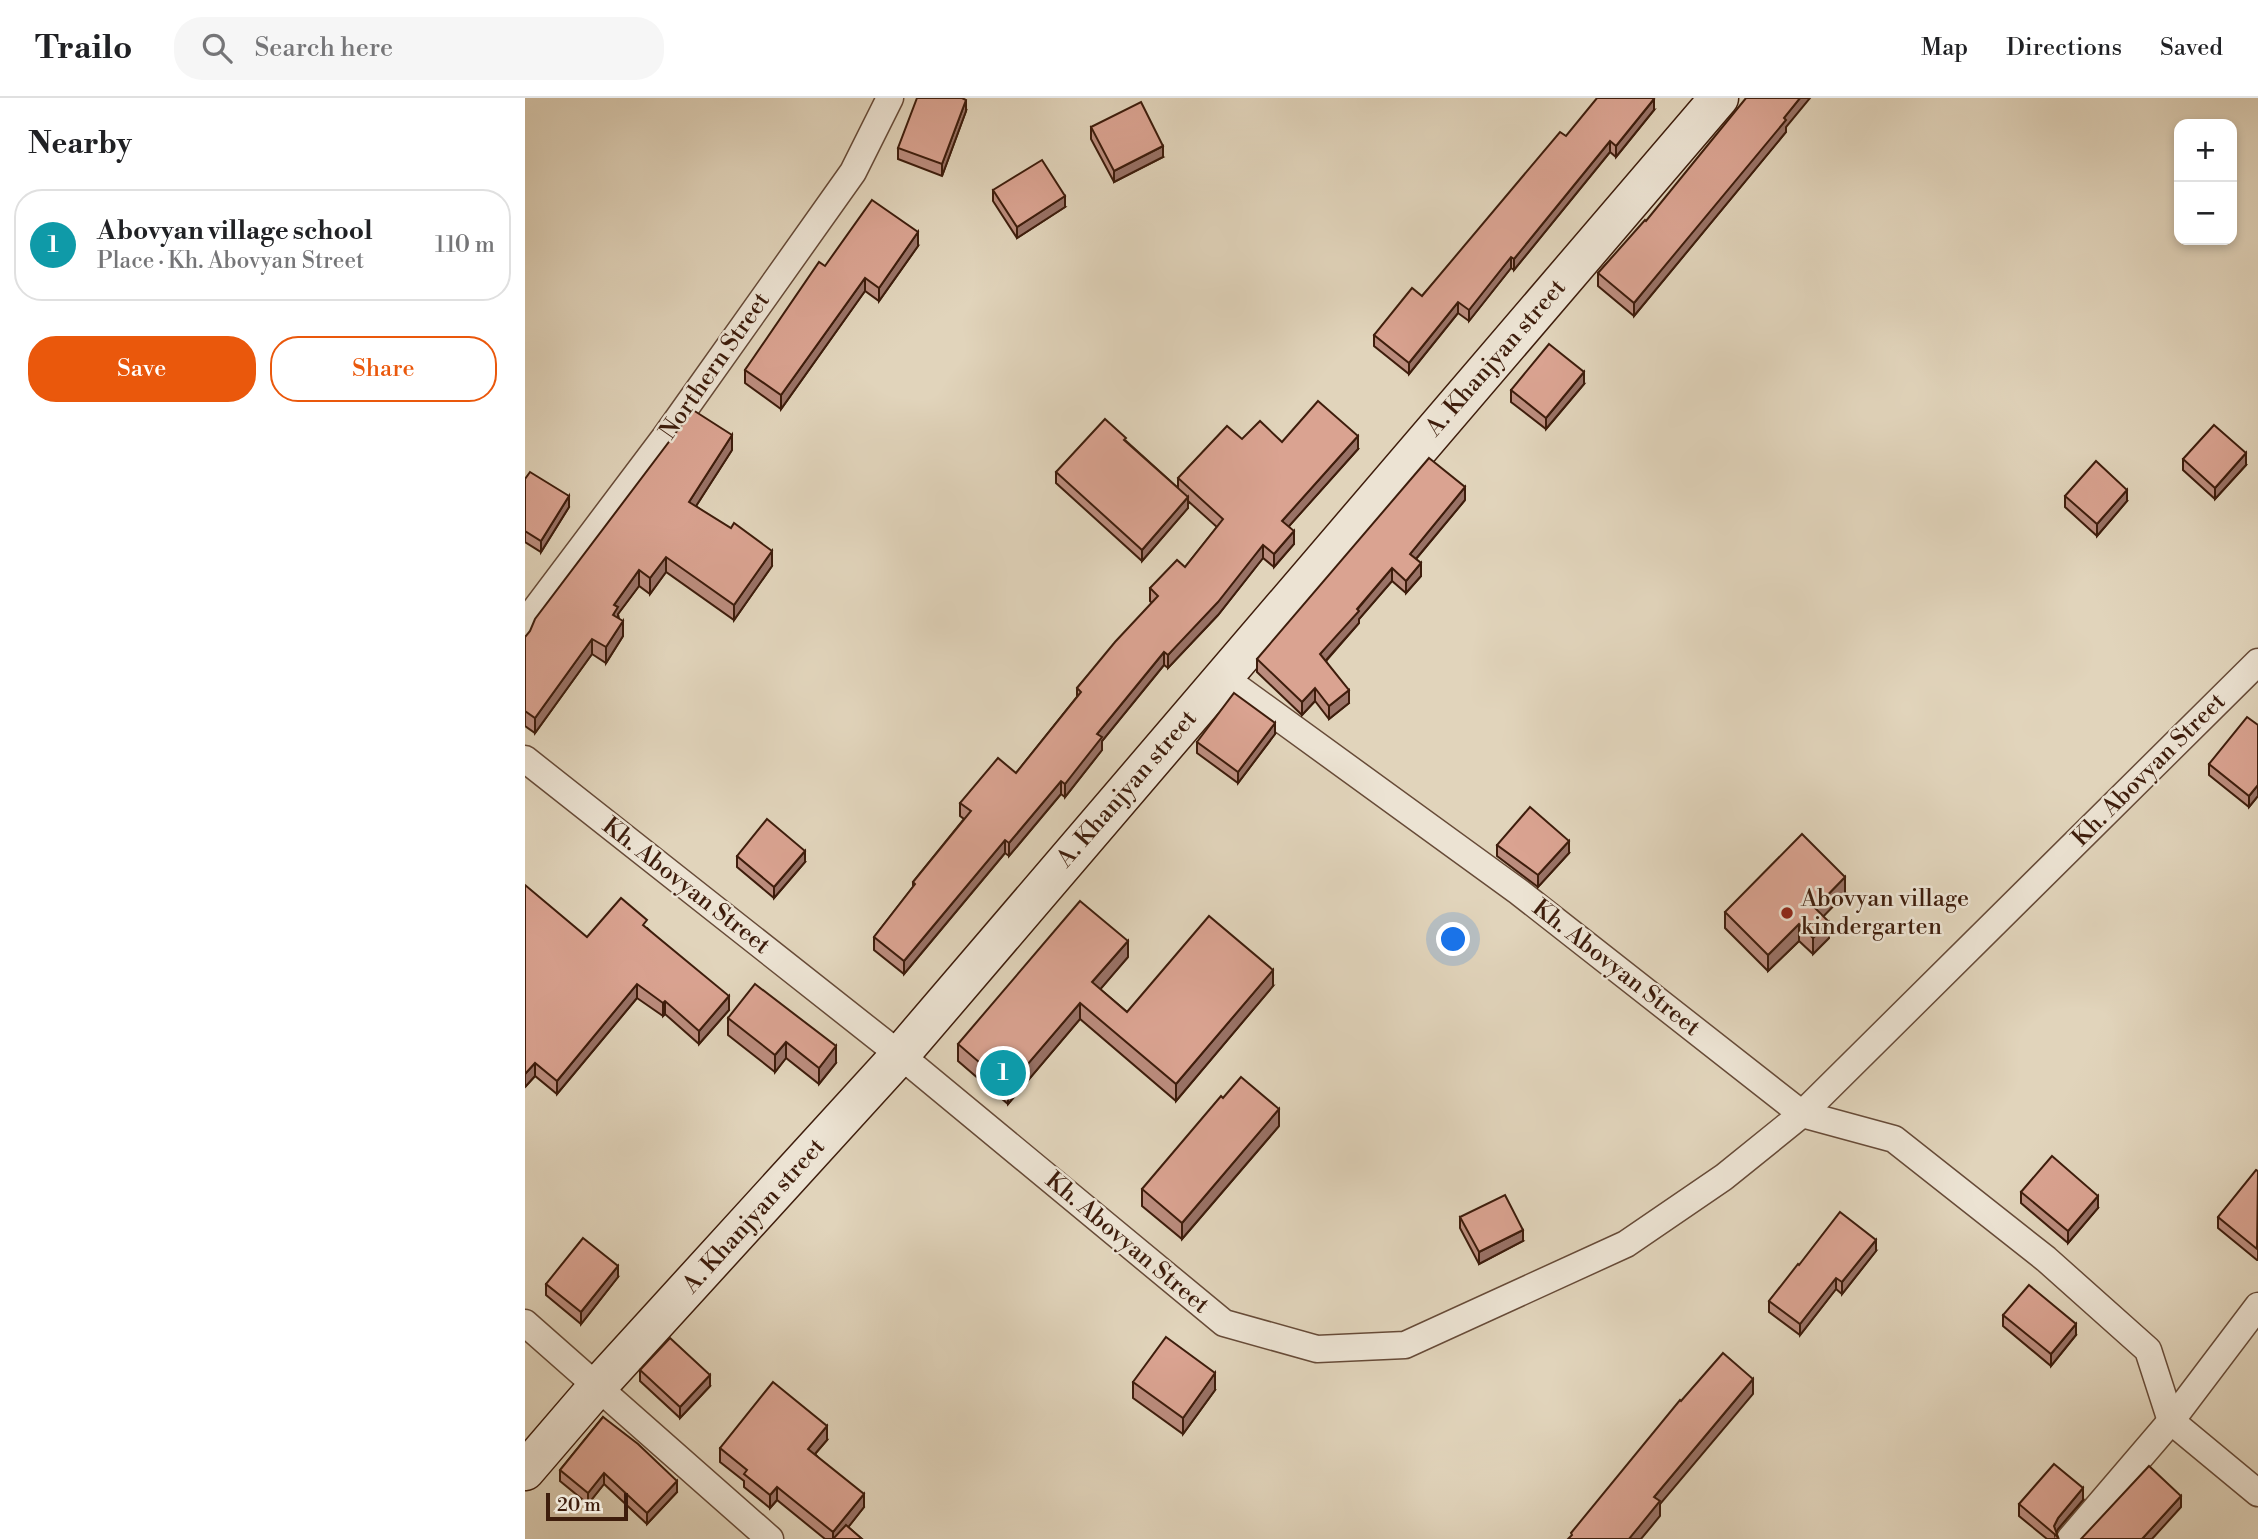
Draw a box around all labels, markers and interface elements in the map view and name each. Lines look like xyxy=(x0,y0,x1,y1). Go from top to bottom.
search box xyxy=(174,17,664,80)
text: Trailo xyxy=(35,28,132,69)
icon: search xyxy=(198,29,236,67)
text: Search here xyxy=(254,32,393,64)
text: Map xyxy=(1921,33,1968,63)
text: Directions xyxy=(2006,33,2122,63)
text: Saved xyxy=(2160,33,2223,63)
map controls xyxy=(2174,119,2237,245)
button: + xyxy=(2174,119,2237,182)
text: Nearby xyxy=(28,125,132,163)
button: − xyxy=(2174,182,2237,245)
text: Abovyan village school xyxy=(97,215,373,247)
text: 1 xyxy=(47,231,59,259)
text: 110 m xyxy=(435,231,495,259)
text: Place · Kh. Abovyan Street xyxy=(97,247,364,275)
street label: A. Khanjyan street xyxy=(1419,273,1573,444)
street label: Northern Street xyxy=(653,286,777,445)
button: Save xyxy=(28,336,256,402)
button: Share xyxy=(270,336,497,402)
street label: Kh. Abovyan Street xyxy=(2066,687,2232,853)
street label: A. Khanjyan street xyxy=(1050,704,1204,875)
street label: Kh. Abovyan Street xyxy=(596,811,776,961)
place label: Abovyan village kindergarten xyxy=(1800,884,1969,942)
street label: Kh. Abovyan Street xyxy=(1526,893,1706,1043)
marker: Abovyan village kindergarten xyxy=(1779,905,1795,921)
your location xyxy=(1436,922,1470,956)
pin: 1 xyxy=(980,1047,1026,1099)
street label: A. Khanjyan street xyxy=(676,1132,832,1301)
street label: Kh. Abovyan Street xyxy=(1039,1166,1216,1321)
scale bar xyxy=(546,1490,628,1522)
text: 20 m xyxy=(557,1493,601,1517)

